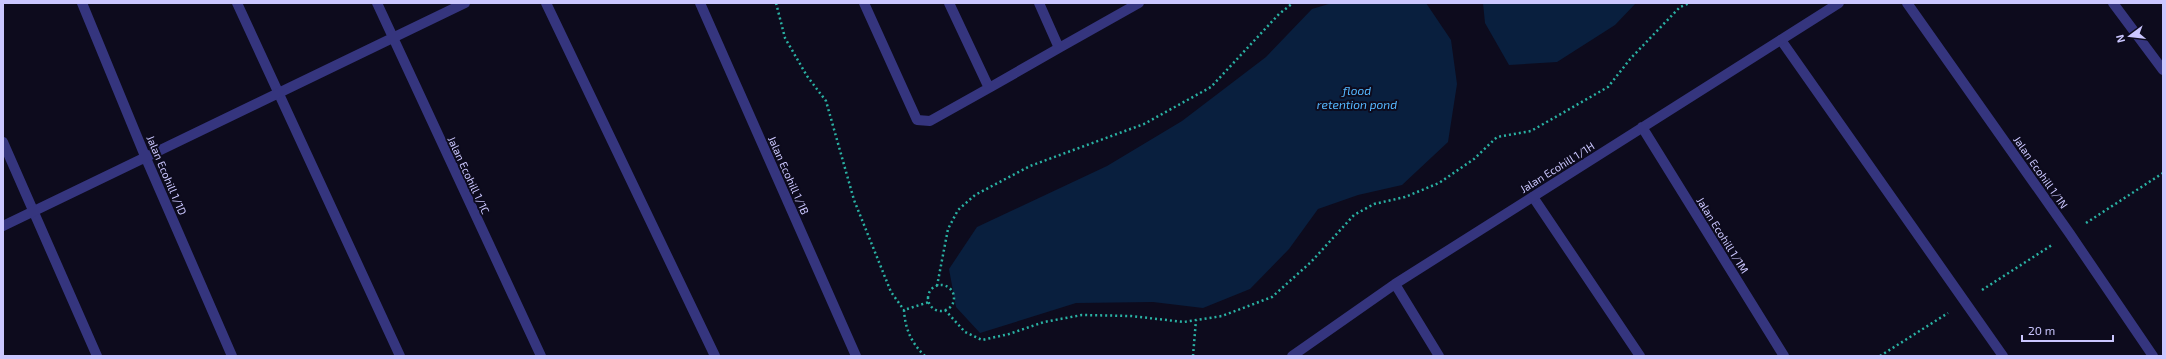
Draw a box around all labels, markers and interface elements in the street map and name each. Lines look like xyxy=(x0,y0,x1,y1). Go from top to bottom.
north arrow xyxy=(2110,16,2150,56)
text: N xyxy=(2113,33,2127,44)
water label: flood retention pond xyxy=(1317,83,1397,111)
street label: Jalan Ecohill 1/1D xyxy=(144,133,190,217)
street label: Jalan Ecohill 1/1N xyxy=(2011,133,2071,211)
street label: Jalan Ecohill 1/1C xyxy=(445,134,493,216)
street label: Jalan Ecohill 1/1B xyxy=(766,134,812,217)
street label: Jalan Ecohill 1/1H xyxy=(1517,139,1597,195)
street label: Jalan Ecohill 1/1M xyxy=(1694,194,1752,276)
scale bar xyxy=(2022,317,2113,343)
text: 20 m xyxy=(2028,323,2055,337)

